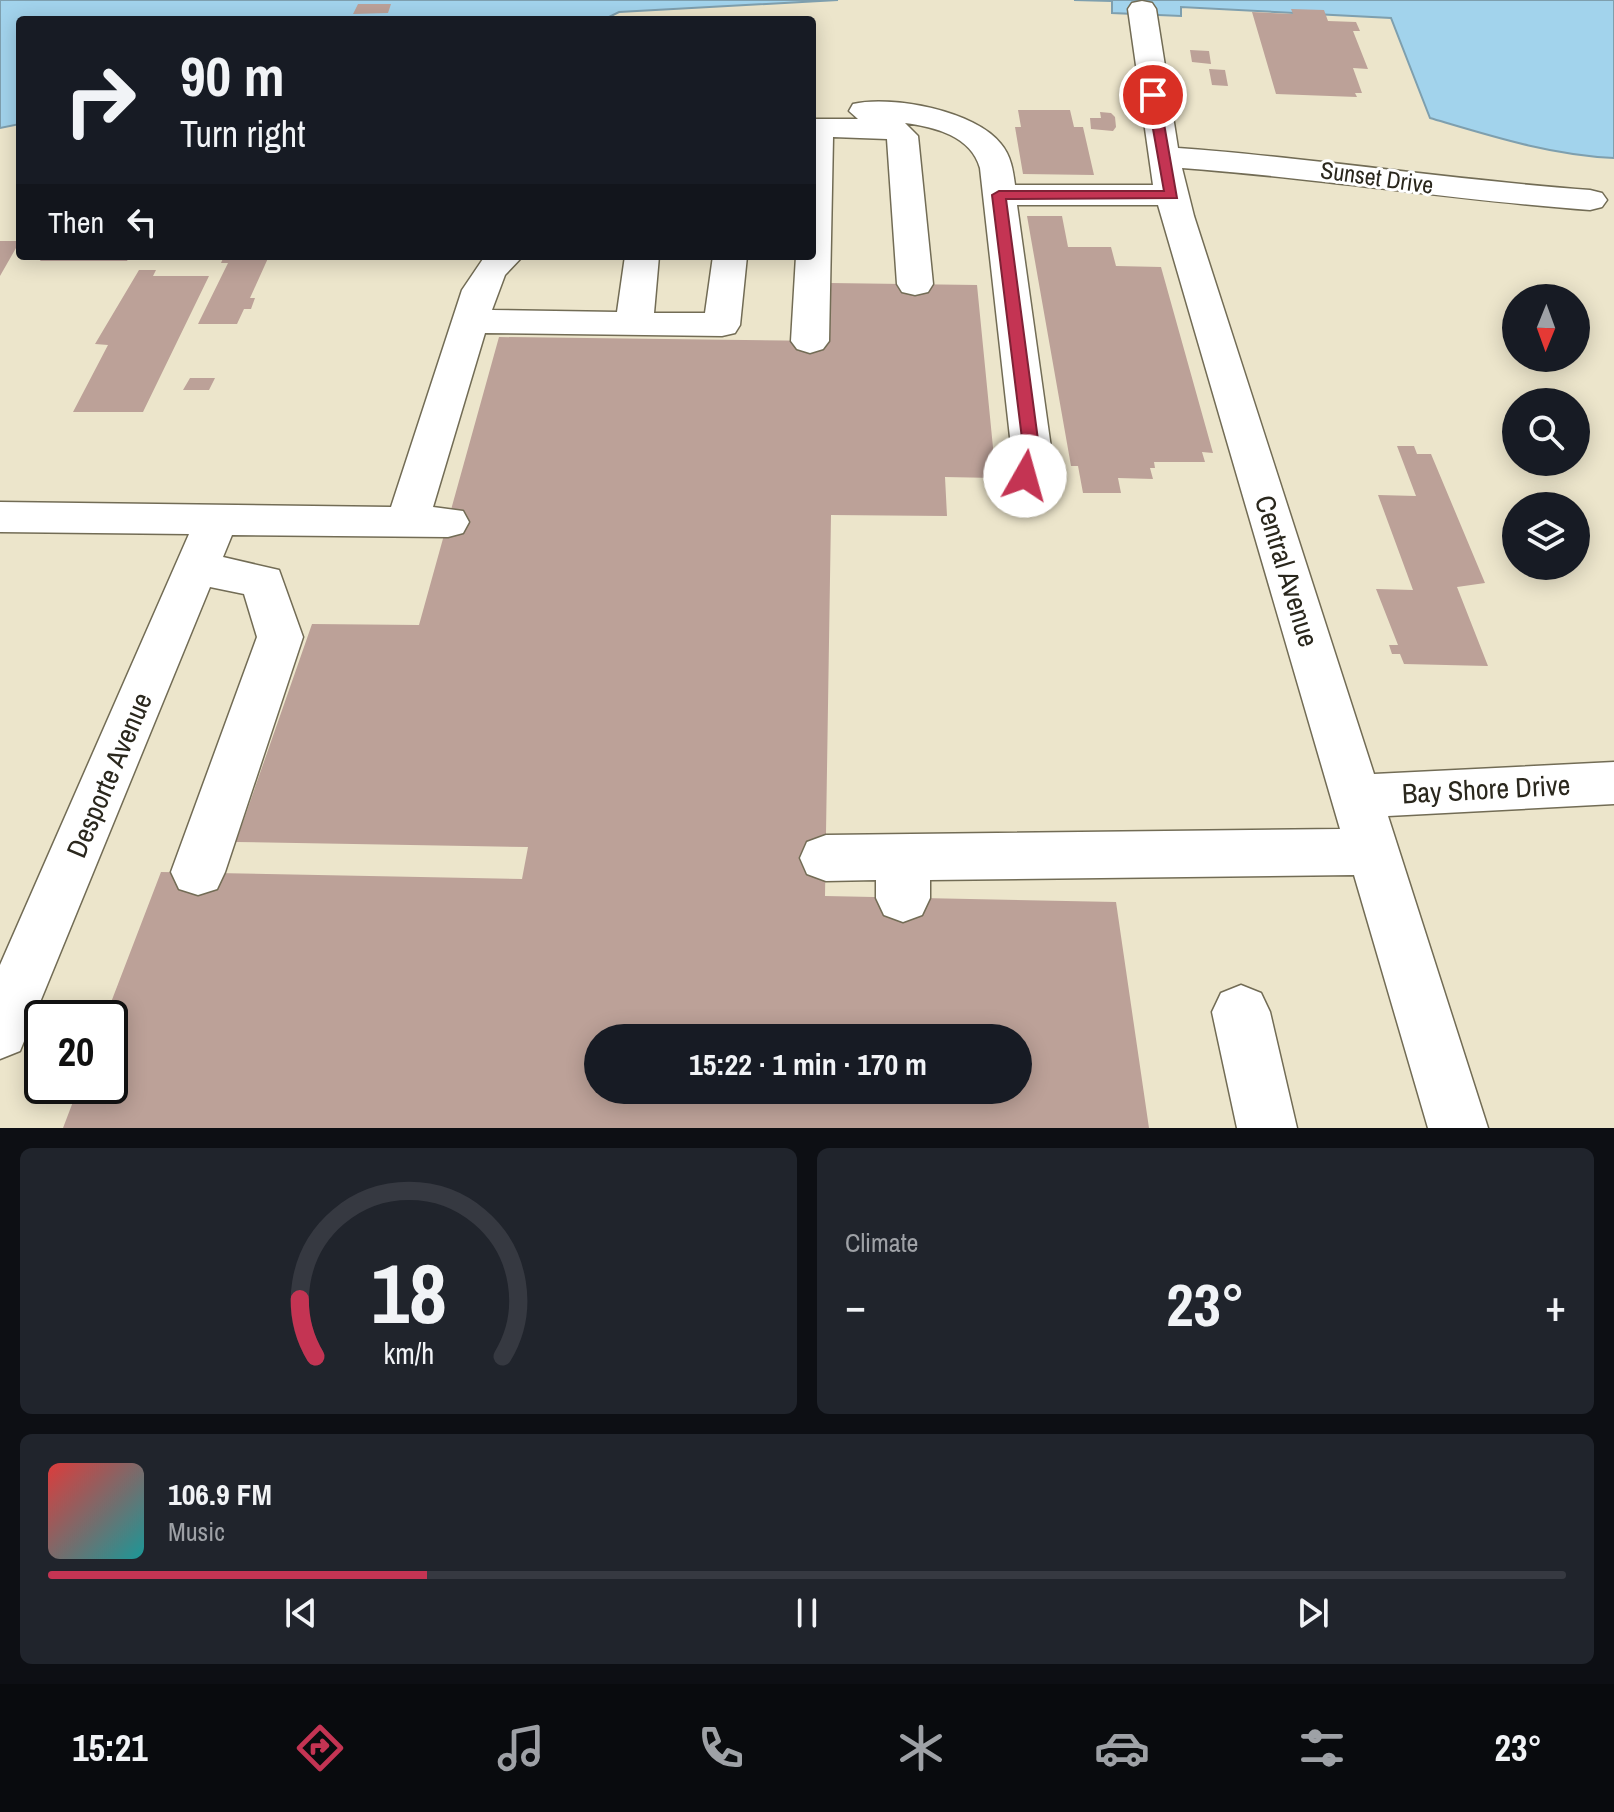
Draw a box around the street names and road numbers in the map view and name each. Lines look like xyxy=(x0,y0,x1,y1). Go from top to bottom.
street label: Sunset Drive xyxy=(1318,153,1436,201)
street label: Central Avenue xyxy=(1246,491,1328,651)
street label: Desporte Avenue xyxy=(57,687,161,863)
street label: Bay Shore Drive xyxy=(1401,766,1571,812)

